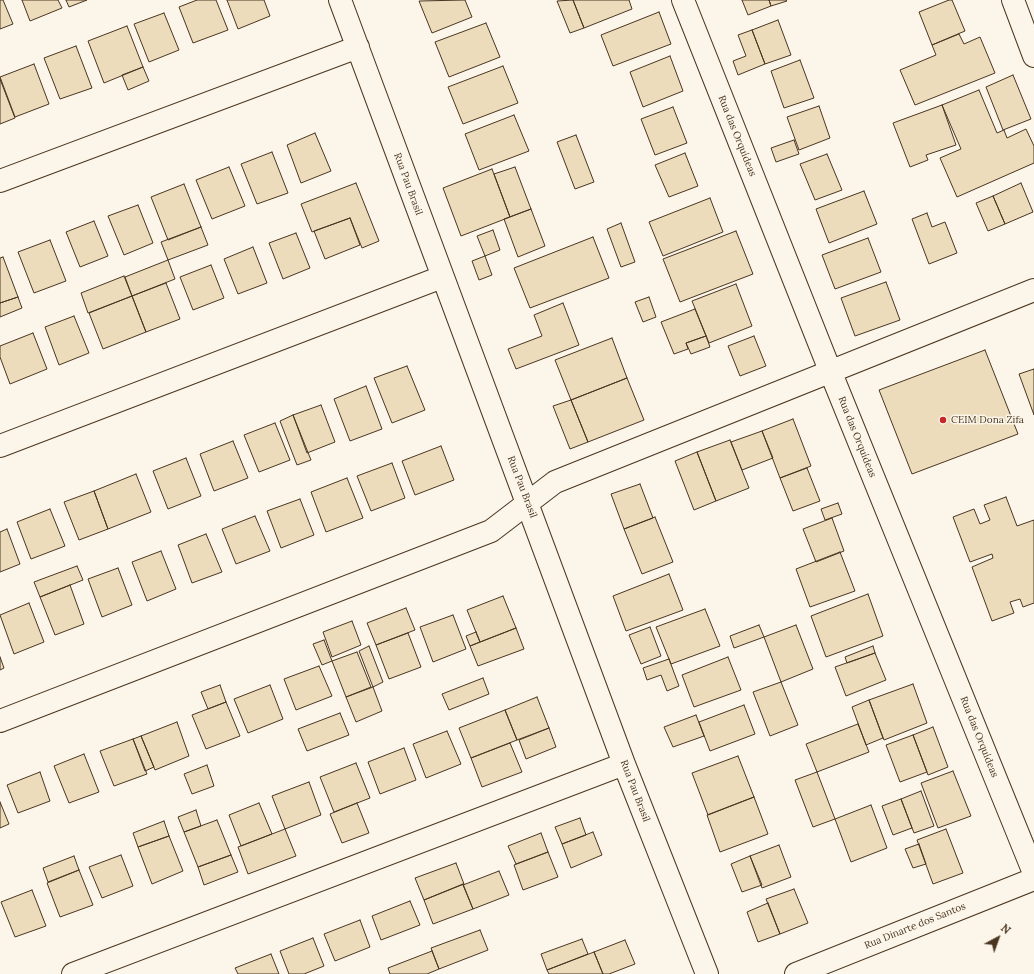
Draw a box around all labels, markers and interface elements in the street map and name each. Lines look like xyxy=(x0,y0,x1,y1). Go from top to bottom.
street label: Rua das Orquídeas xyxy=(715,94,759,178)
street label: Rua Pau Brasil xyxy=(391,151,425,217)
street label: Rua das Orquídeas xyxy=(835,395,879,479)
place label: CEIM Dona Zifa xyxy=(951,414,1024,426)
marker: CEIM Dona Zifa xyxy=(938,415,948,425)
street label: Rua Pau Brasil xyxy=(505,454,539,520)
street label: Rua das Orquídeas xyxy=(957,695,1001,779)
street label: Rua Pau Brasil xyxy=(618,758,652,824)
street label: Rua Dinarte dos Santos xyxy=(863,900,967,952)
north arrow xyxy=(978,918,1018,958)
text: N xyxy=(998,921,1014,937)

